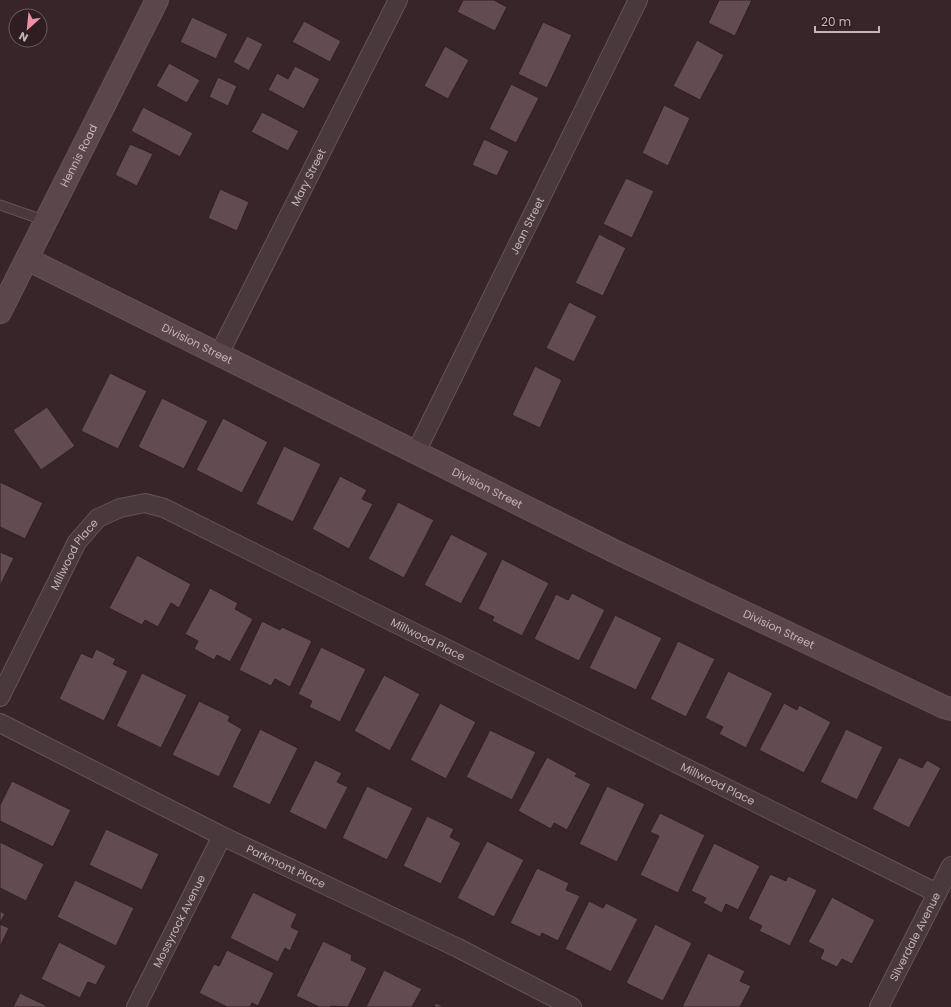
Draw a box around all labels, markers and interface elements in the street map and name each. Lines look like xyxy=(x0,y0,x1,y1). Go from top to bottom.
north arrow xyxy=(8,8,48,48)
scale bar xyxy=(815,8,879,34)
text: 20 m xyxy=(821,13,851,30)
text: N xyxy=(16,28,31,46)
street label: Hennis Road xyxy=(56,121,101,190)
street label: Mary Street xyxy=(287,146,330,209)
street label: Jean Street xyxy=(506,194,548,257)
street label: Division Street xyxy=(159,319,235,368)
street label: Division Street xyxy=(449,464,525,512)
street label: Millwood Place xyxy=(46,515,102,593)
street label: Division Street xyxy=(741,605,817,653)
street label: Millwood Place xyxy=(388,614,468,665)
street label: Millwood Place xyxy=(678,759,758,809)
street label: Parkmont Place xyxy=(244,841,328,892)
street label: Mossyrock Avenue xyxy=(149,872,209,970)
street label: Silverdale Avenue xyxy=(886,889,944,984)

